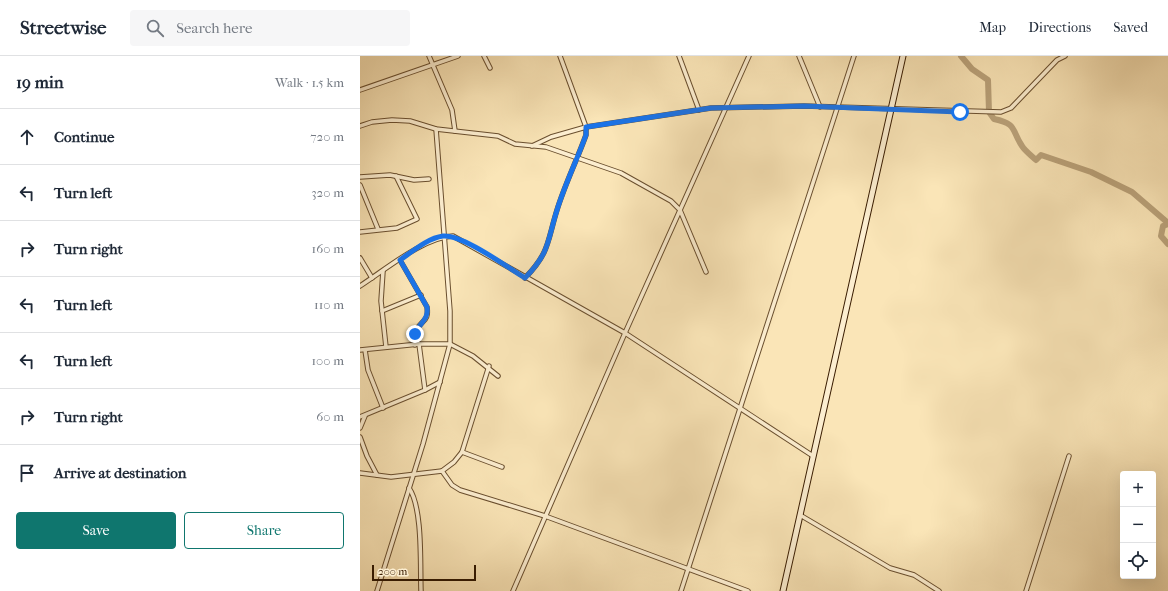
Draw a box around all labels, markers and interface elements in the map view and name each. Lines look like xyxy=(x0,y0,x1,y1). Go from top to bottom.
search box xyxy=(130,10,410,46)
text: Streetwise xyxy=(20,17,106,39)
icon: search xyxy=(144,17,166,39)
text: Search here xyxy=(176,19,252,37)
text: Map xyxy=(979,19,1006,36)
text: Directions xyxy=(1028,19,1091,36)
text: Saved xyxy=(1113,19,1148,36)
text: 19 min xyxy=(16,72,64,92)
text: Walk · 1.5 km xyxy=(275,75,344,90)
route start xyxy=(951,103,969,121)
icon: ahead xyxy=(16,126,38,148)
text: Continue xyxy=(54,128,114,146)
text: 720 m xyxy=(310,129,344,144)
icon: left xyxy=(16,182,38,204)
text: Turn left xyxy=(54,184,112,202)
text: 320 m xyxy=(311,185,344,200)
icon: right xyxy=(16,238,38,260)
text: Turn right xyxy=(54,240,123,258)
text: 160 m xyxy=(312,241,344,256)
icon: left xyxy=(16,294,38,316)
text: Turn left xyxy=(54,296,112,314)
text: 110 m xyxy=(314,297,344,312)
route end xyxy=(406,325,424,343)
icon: left xyxy=(16,350,38,372)
text: Turn left xyxy=(54,352,112,370)
text: 100 m xyxy=(311,353,344,368)
icon: right xyxy=(16,406,38,428)
text: Turn right xyxy=(54,408,123,426)
text: 60 m xyxy=(316,409,344,424)
icon: arrive xyxy=(16,462,38,484)
text: Arrive at destination xyxy=(54,464,186,482)
map controls xyxy=(1120,471,1156,579)
button: + xyxy=(1120,471,1156,507)
button: − xyxy=(1120,507,1156,543)
button: Save xyxy=(16,512,176,549)
button: Share xyxy=(184,512,344,549)
button: locate xyxy=(1120,543,1156,579)
scale bar xyxy=(372,563,476,582)
text: 200 m xyxy=(378,565,407,578)

